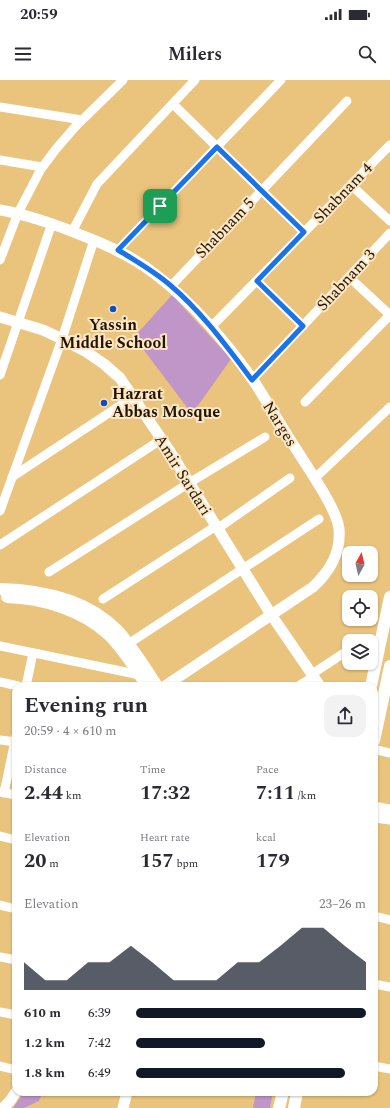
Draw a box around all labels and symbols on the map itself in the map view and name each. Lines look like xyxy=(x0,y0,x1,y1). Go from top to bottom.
street label: Shabnam 4 xyxy=(308,157,378,229)
pin xyxy=(143,189,177,223)
street label: Shabnam 5 xyxy=(190,192,260,264)
street label: Shabnam 3 xyxy=(311,244,381,316)
marker: Yassin Middle School xyxy=(108,304,118,314)
place label: Yassin Middle School xyxy=(60,313,166,355)
place label: Hazrat Abbas Mosque xyxy=(112,382,220,424)
street label: Narges xyxy=(257,396,303,452)
marker: Hazrat Abbas Mosque xyxy=(99,398,109,408)
street label: Amir Sardari xyxy=(148,430,218,520)
north arrow xyxy=(342,546,378,582)

